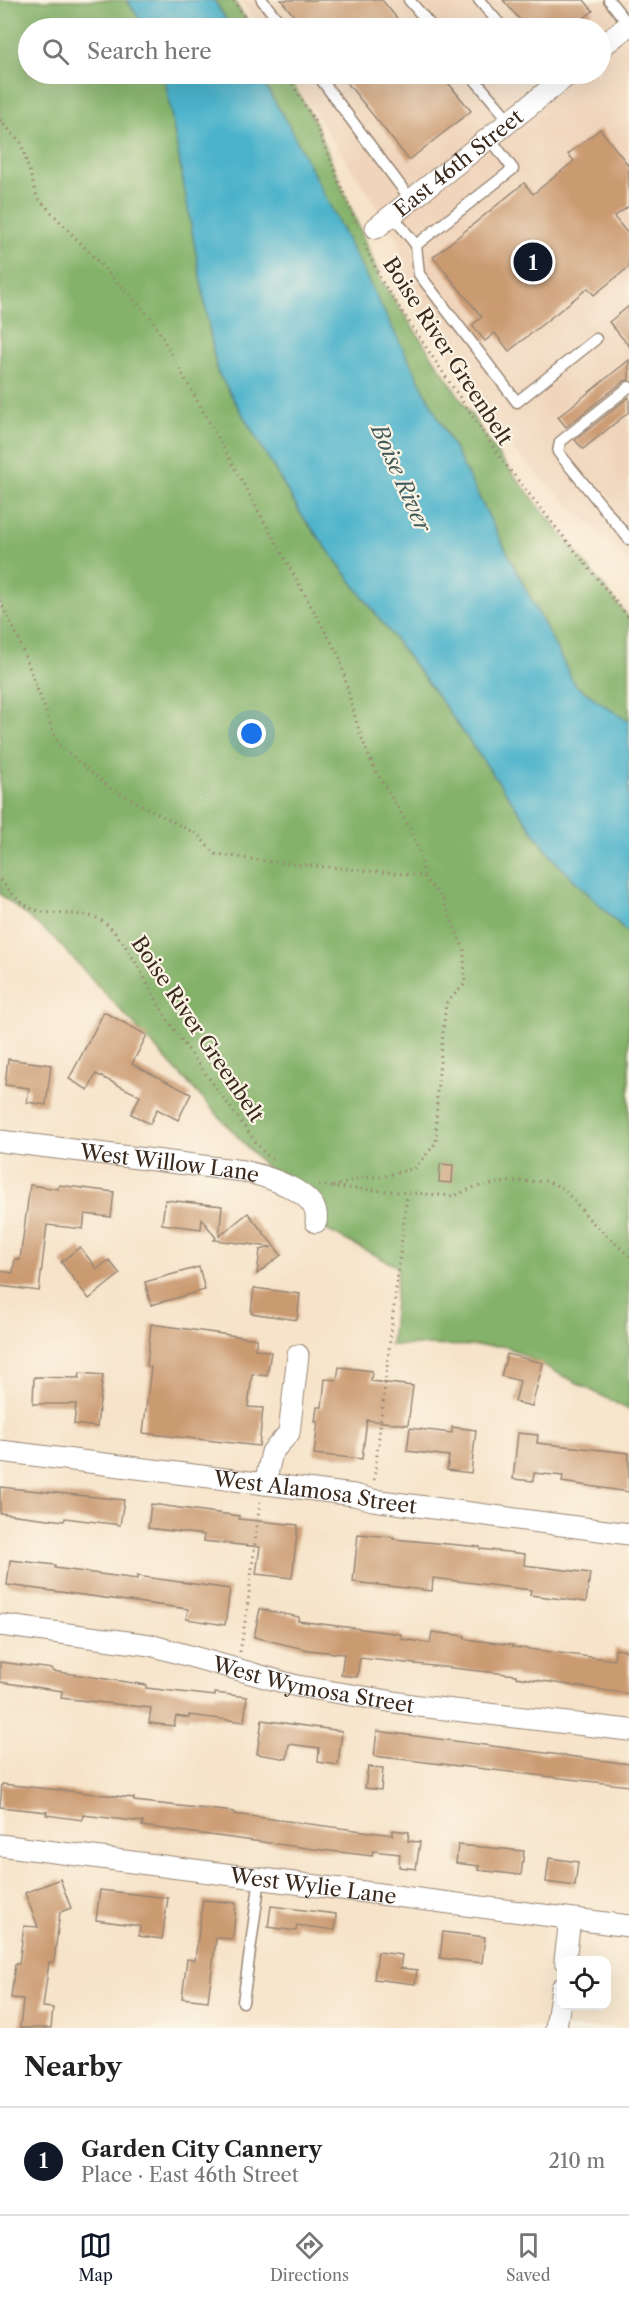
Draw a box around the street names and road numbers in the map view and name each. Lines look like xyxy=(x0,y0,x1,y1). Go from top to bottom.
street label: East 46th Street xyxy=(389,103,528,222)
street label: Boise River Greenbelt xyxy=(378,252,518,450)
street label: Boise River Greenbelt xyxy=(126,931,270,1127)
street label: West Willow Lane xyxy=(78,1138,262,1187)
street label: West Alamosa Street xyxy=(211,1465,419,1518)
street label: West Wymosa Street xyxy=(209,1650,417,1718)
street label: West Wylie Lane xyxy=(228,1862,398,1908)

